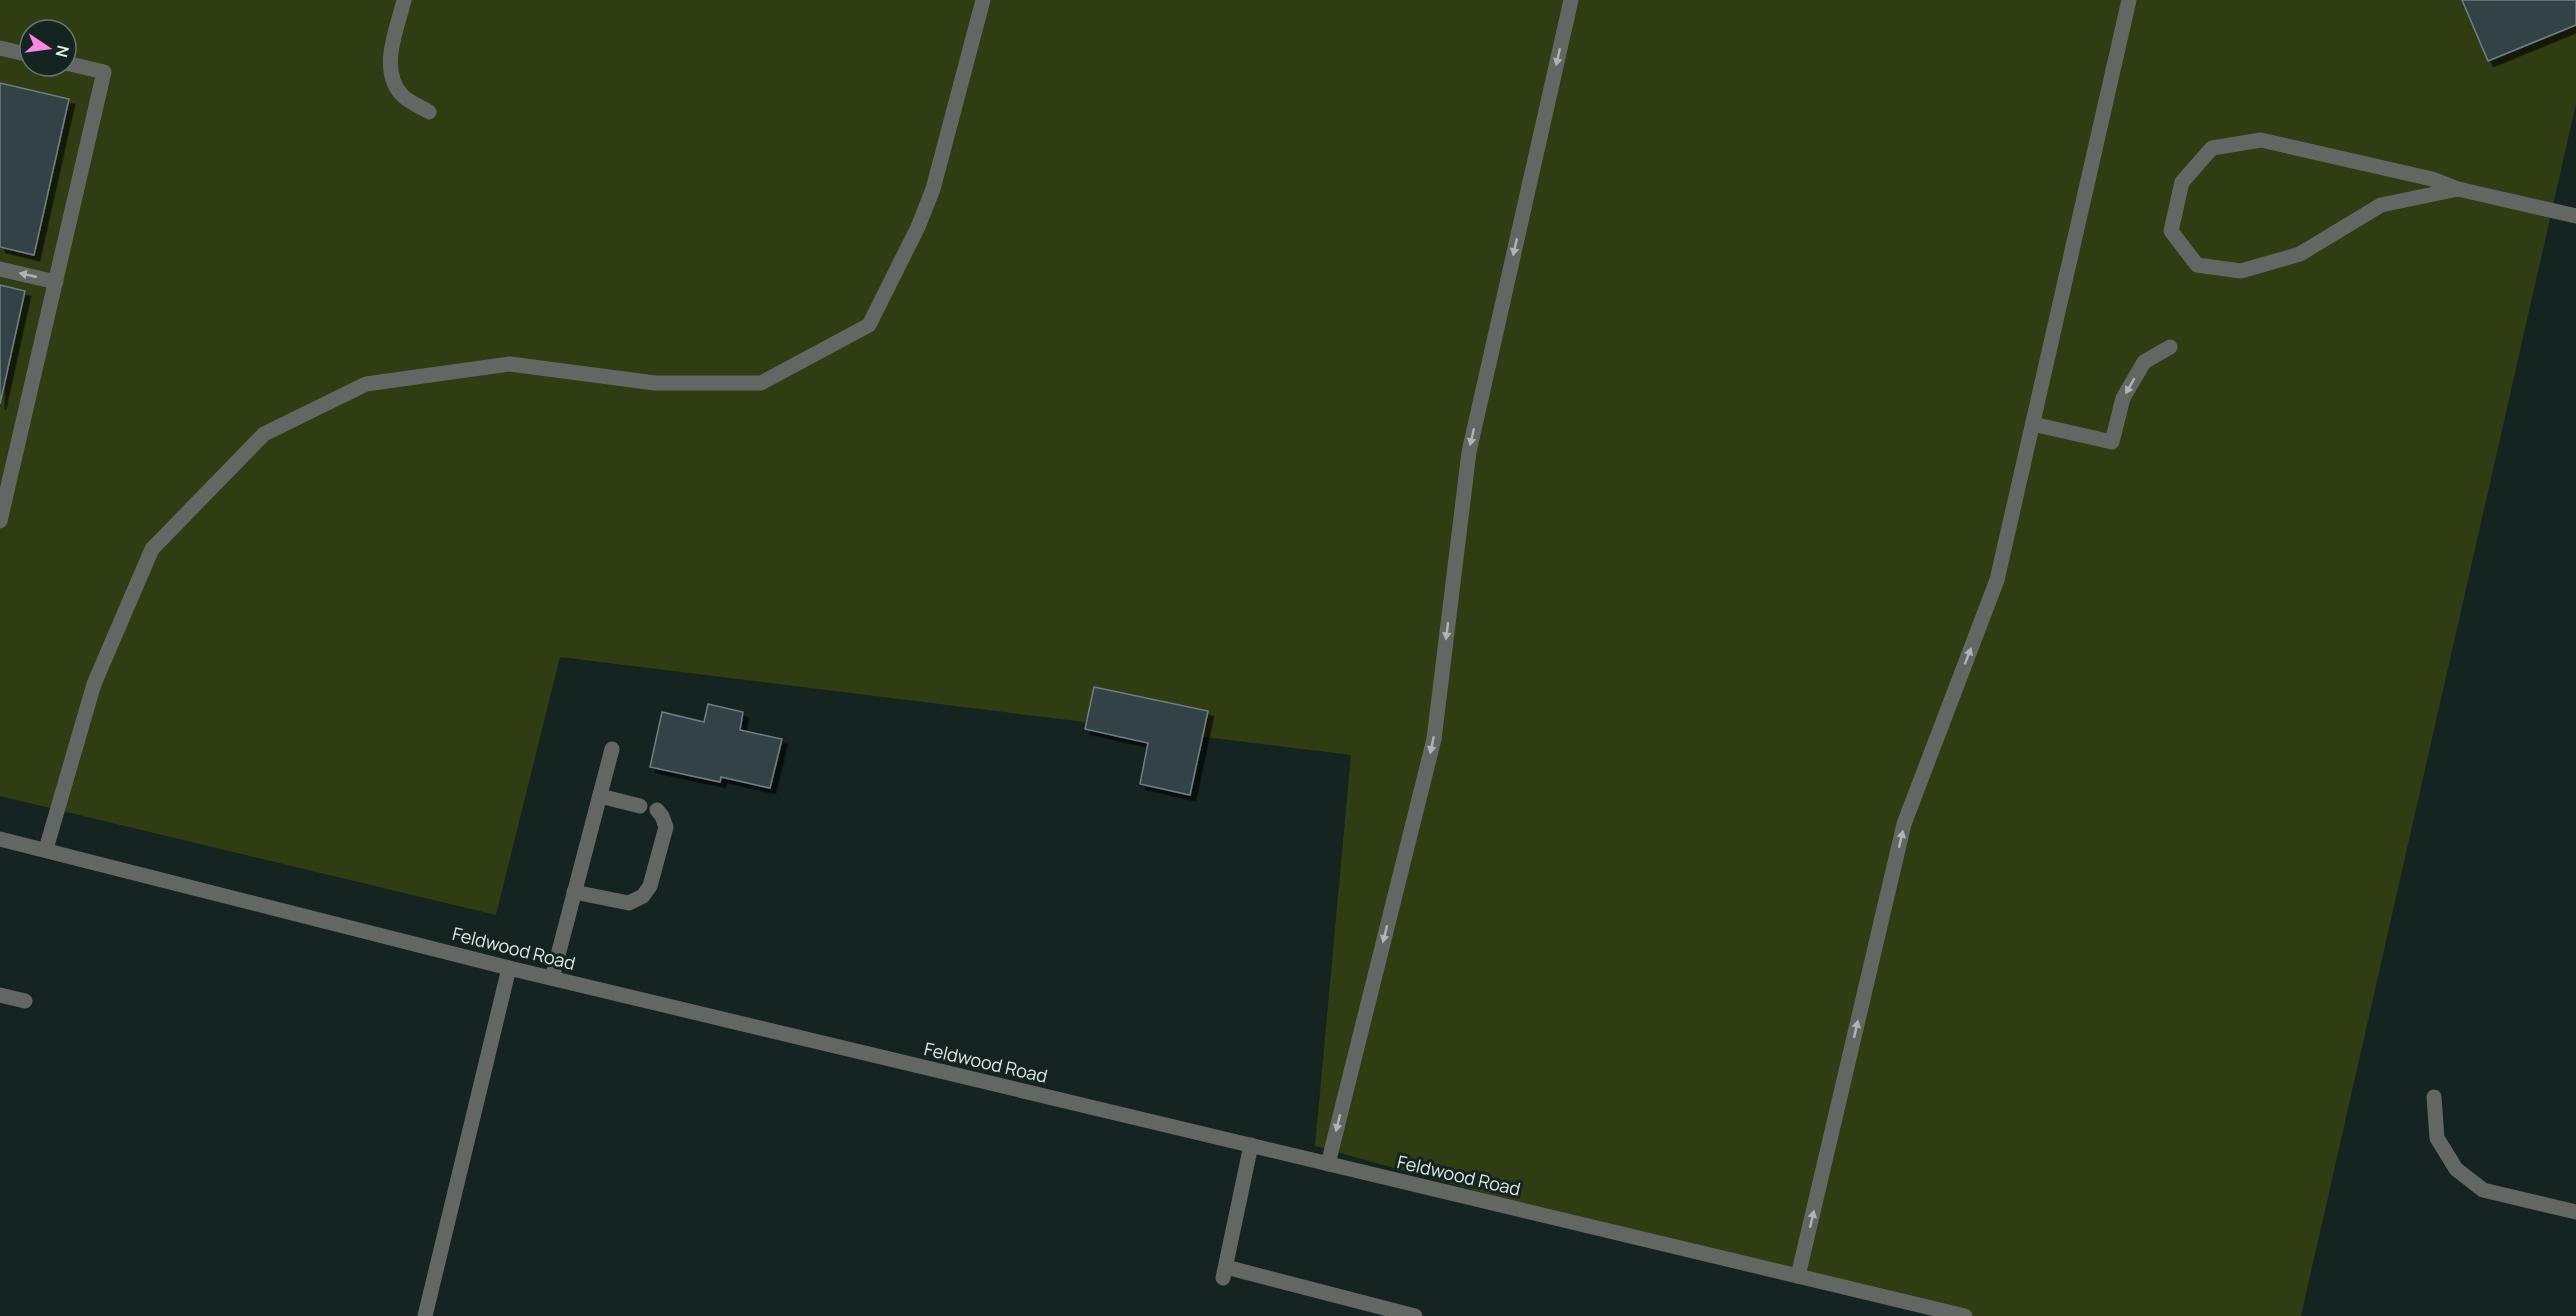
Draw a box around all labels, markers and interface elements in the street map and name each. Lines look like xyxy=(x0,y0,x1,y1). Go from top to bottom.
north arrow xyxy=(18,18,78,78)
text: N xyxy=(51,43,75,59)
one-way arrow xyxy=(1553,48,1563,66)
one-way arrow xyxy=(1510,238,1520,256)
one-way arrow xyxy=(19,270,37,280)
one-way arrow xyxy=(2125,378,2135,395)
one-way arrow xyxy=(1467,428,1477,447)
one-way arrow xyxy=(1442,621,1452,640)
one-way arrow xyxy=(1963,647,1973,665)
one-way arrow xyxy=(1427,736,1437,754)
one-way arrow xyxy=(1896,830,1906,849)
street label: Feldwood Road xyxy=(450,921,578,975)
one-way arrow xyxy=(1380,925,1390,943)
one-way arrow xyxy=(1852,1020,1862,1038)
street label: Feldwood Road xyxy=(922,1036,1050,1088)
one-way arrow xyxy=(1333,1114,1343,1133)
street label: Feldwood Road xyxy=(1395,1149,1523,1201)
one-way arrow xyxy=(1807,1210,1817,1228)

